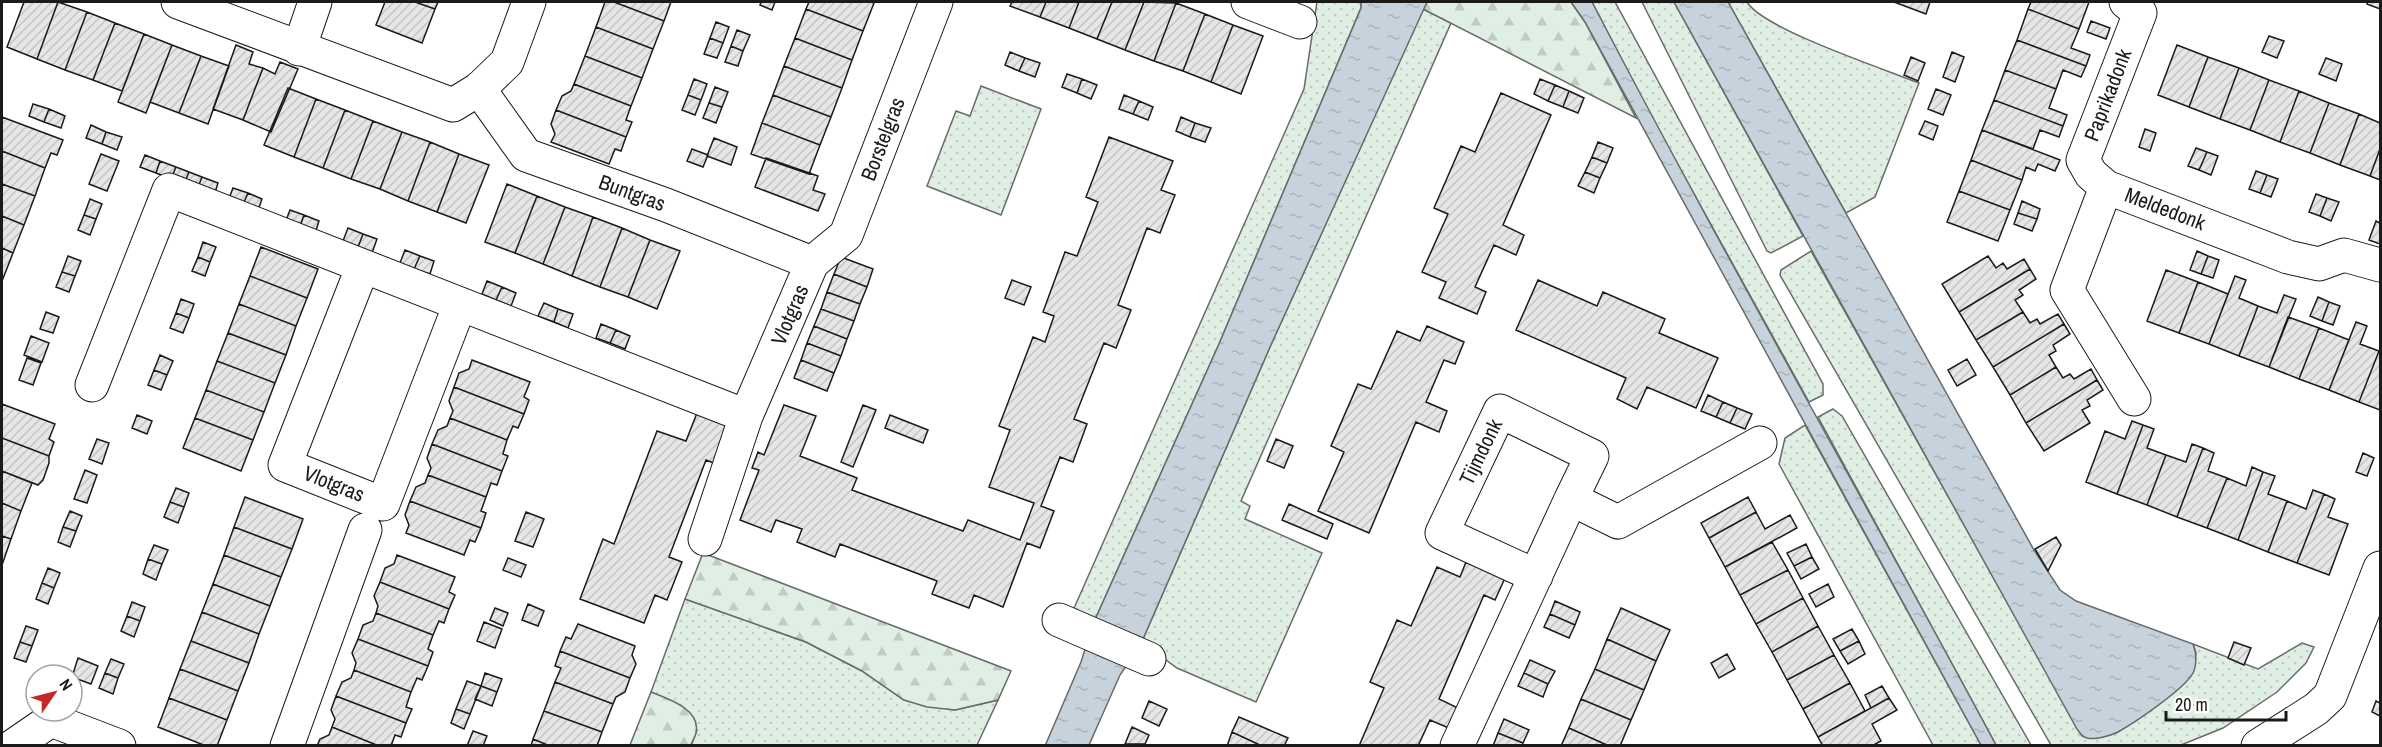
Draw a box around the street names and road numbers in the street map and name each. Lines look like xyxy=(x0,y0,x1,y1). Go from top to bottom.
street label: Paprikadonk xyxy=(2077,44,2139,145)
street label: Borstelgras xyxy=(853,93,912,185)
street label: Buntgras xyxy=(595,167,670,218)
street label: Meldedonk xyxy=(2121,180,2210,237)
street label: Vlotgras xyxy=(764,280,815,350)
street label: Tijmdonk xyxy=(1452,413,1509,490)
street label: Vlotgras xyxy=(299,458,369,509)

